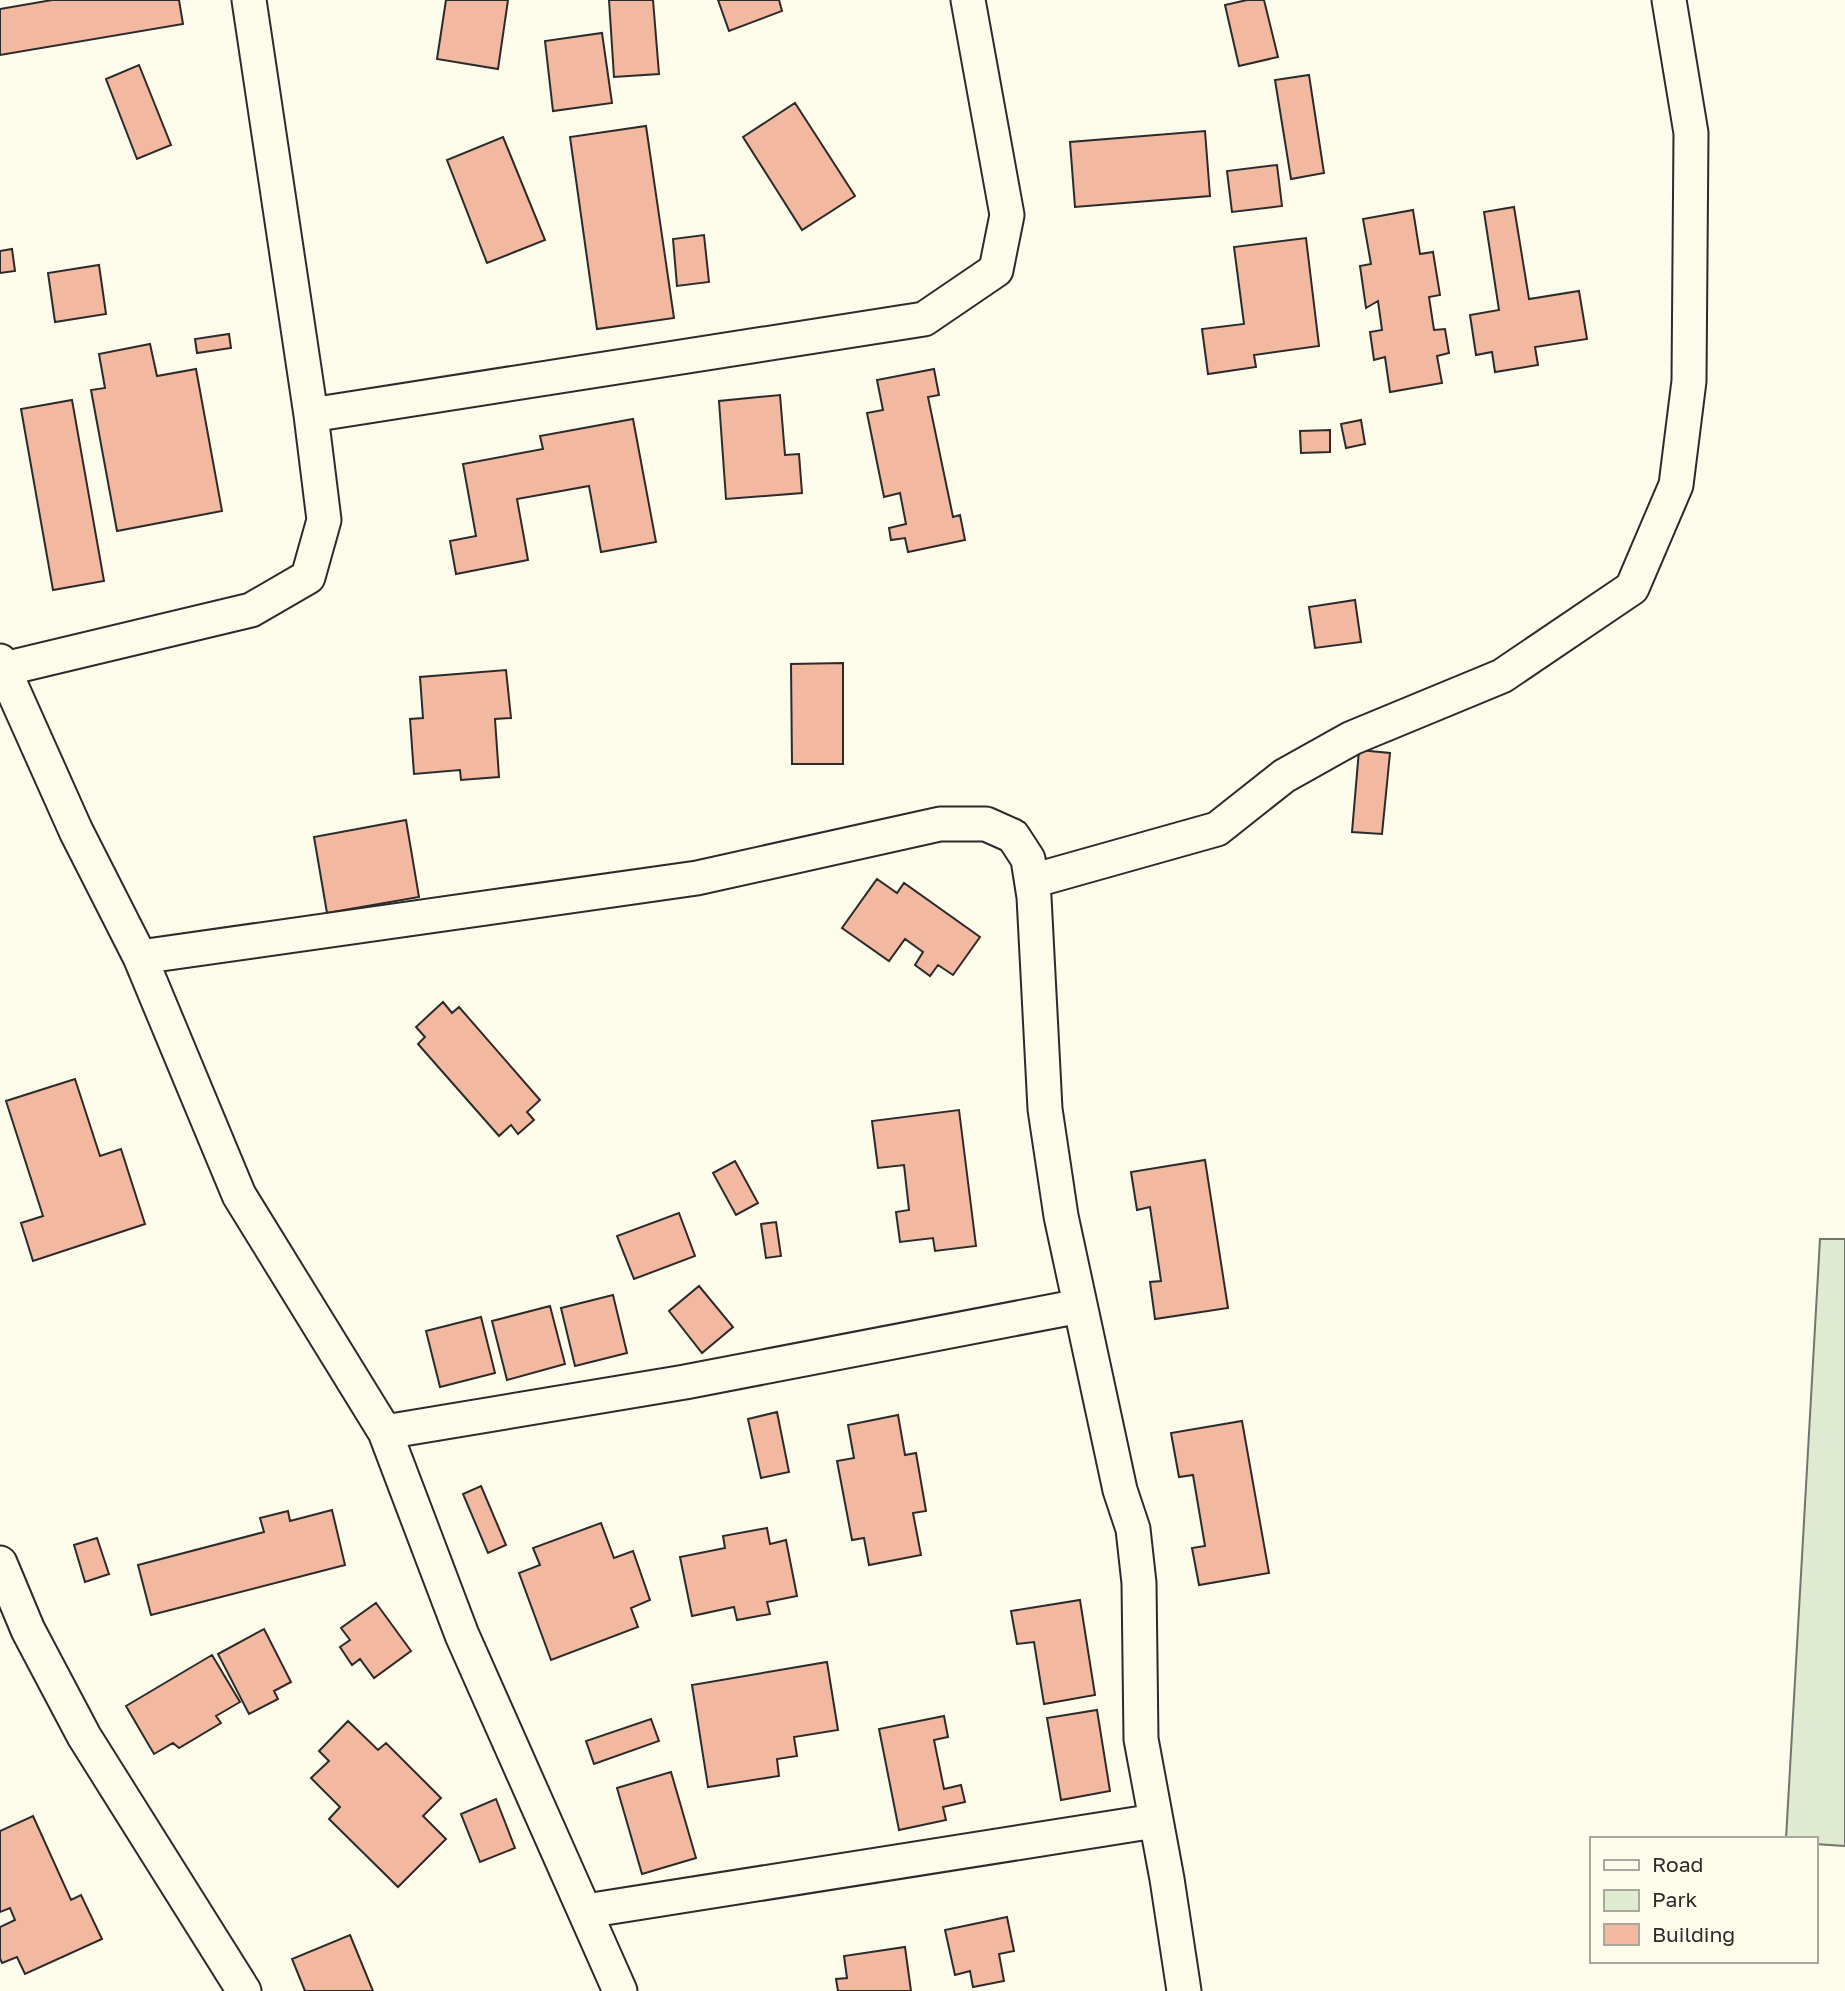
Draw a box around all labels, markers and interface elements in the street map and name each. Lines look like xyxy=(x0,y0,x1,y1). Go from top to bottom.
legend xyxy=(1590,1837,1817,1963)
text: Road xyxy=(1652,1851,1703,1877)
text: Park xyxy=(1652,1886,1698,1912)
text: Building xyxy=(1652,1921,1735,1947)

